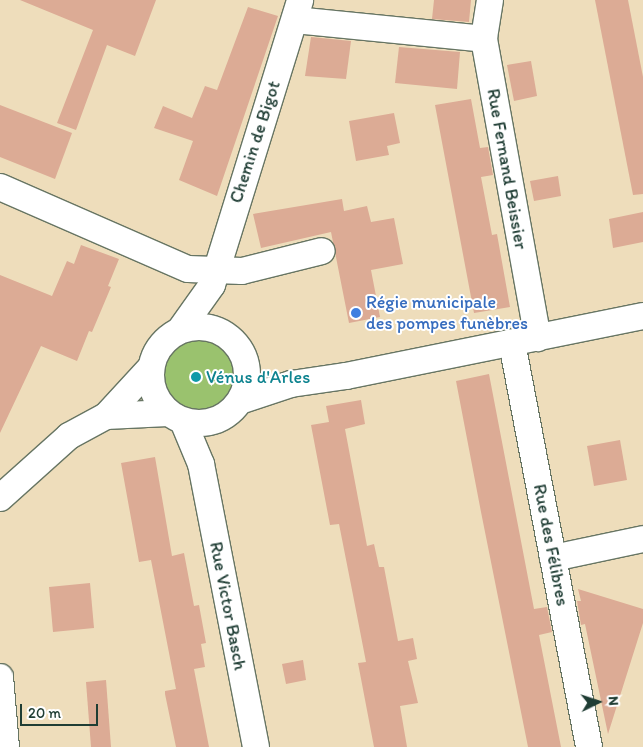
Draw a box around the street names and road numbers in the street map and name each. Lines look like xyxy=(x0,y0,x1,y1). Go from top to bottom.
street label: Chemin de Bigot xyxy=(225,78,285,206)
street label: Rue Fernand Beissier xyxy=(482,88,532,250)
street label: Rue des Félibres xyxy=(529,482,573,608)
street label: Rue Victor Basch xyxy=(205,540,251,672)

